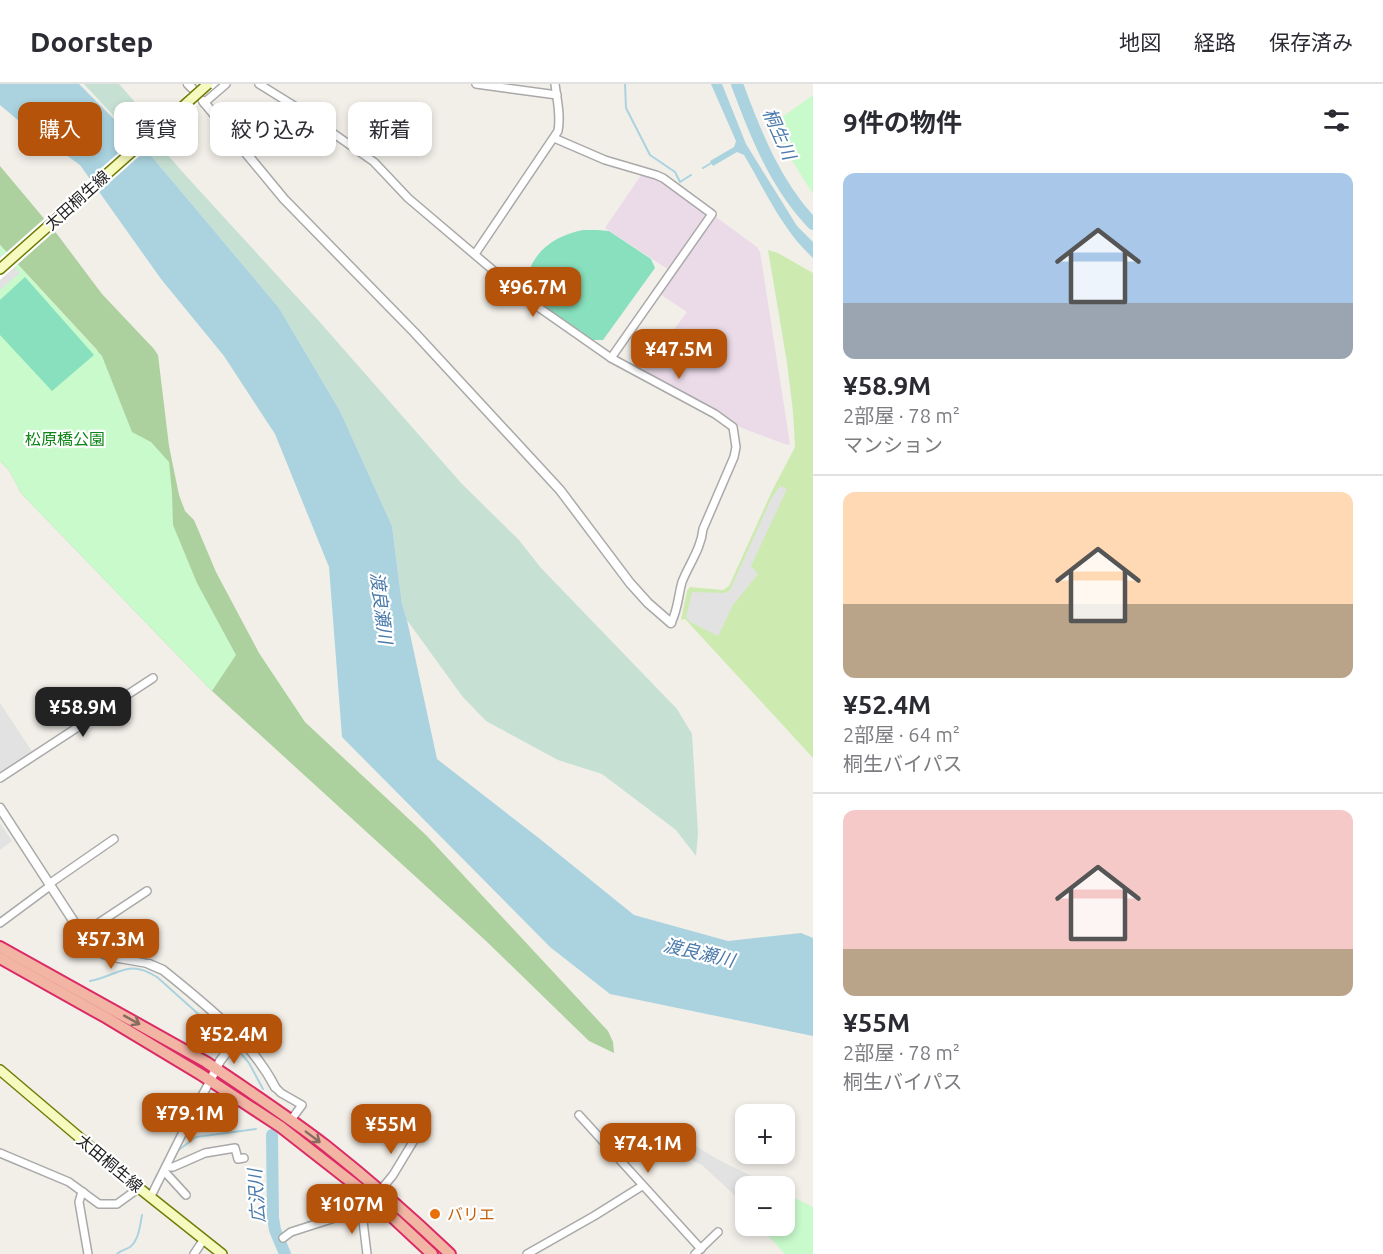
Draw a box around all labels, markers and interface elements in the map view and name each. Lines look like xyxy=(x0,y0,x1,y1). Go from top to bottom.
text: Doorstep xyxy=(30,26,153,57)
text: 地図 xyxy=(1119,30,1161,54)
text: 経路 xyxy=(1194,30,1236,54)
text: 保存済み xyxy=(1269,30,1353,54)
chip: 購入 xyxy=(18,102,102,156)
chip: 賃貸 xyxy=(114,102,198,156)
chip: 絞り込み xyxy=(210,102,336,156)
chip: 新着 xyxy=(348,102,432,156)
icon: filters xyxy=(1320,104,1353,137)
water label: 桐生川 xyxy=(760,105,801,164)
text: 9件の物件 xyxy=(843,108,962,137)
street label: 太田桐生線 xyxy=(41,167,113,233)
icon: home xyxy=(1044,212,1152,320)
pin: ¥96.7M xyxy=(484,267,582,318)
text: ¥96.7M xyxy=(499,275,567,298)
pin: ¥47.5M xyxy=(630,329,728,380)
text: ¥47.5M xyxy=(645,337,713,360)
text: ¥58.9M xyxy=(843,371,931,400)
text: 2部屋 · 78 m² xyxy=(843,404,960,427)
park label: 松原橋公園 xyxy=(25,430,105,448)
text: マンション xyxy=(843,433,943,456)
icon: home xyxy=(1044,531,1152,639)
water label: 渡良瀬川 xyxy=(368,571,397,647)
pin: ¥58.9M xyxy=(34,687,132,738)
text: ¥52.4M xyxy=(843,690,931,719)
text: ¥58.9M xyxy=(49,695,117,718)
text: 2部屋 · 64 m² xyxy=(843,723,960,746)
text: 桐生バイパス xyxy=(843,752,963,775)
icon: home xyxy=(1044,849,1152,957)
pin: ¥57.3M xyxy=(62,919,160,970)
text: ¥57.3M xyxy=(77,927,145,950)
water label: 渡良瀬川 xyxy=(662,934,739,970)
text: ¥55M xyxy=(843,1008,910,1037)
pin: ¥52.4M xyxy=(185,1014,283,1065)
one-way arrow xyxy=(123,1015,140,1027)
text: ¥52.4M xyxy=(200,1022,268,1045)
text: 2部屋 · 78 m² xyxy=(843,1041,960,1064)
text: 桐生バイパス xyxy=(843,1070,963,1093)
pin: ¥79.1M xyxy=(141,1093,239,1144)
text: ¥79.1M xyxy=(156,1101,224,1124)
pin: ¥55M xyxy=(355,1104,427,1155)
map controls xyxy=(735,1104,795,1236)
button: + xyxy=(735,1104,795,1164)
text: ¥55M xyxy=(365,1112,417,1135)
pin: ¥74.1M xyxy=(599,1123,697,1174)
street label: 太田桐生線 xyxy=(74,1130,146,1196)
one-way arrow xyxy=(305,1130,321,1143)
text: ¥74.1M xyxy=(614,1131,682,1154)
water label: 広沢川 xyxy=(244,1166,268,1224)
button: − xyxy=(735,1176,795,1236)
pin: ¥107M xyxy=(310,1184,394,1235)
text: ¥107M xyxy=(321,1192,383,1215)
place label: バリエ xyxy=(447,1205,495,1223)
marker: バリエ xyxy=(428,1207,442,1221)

